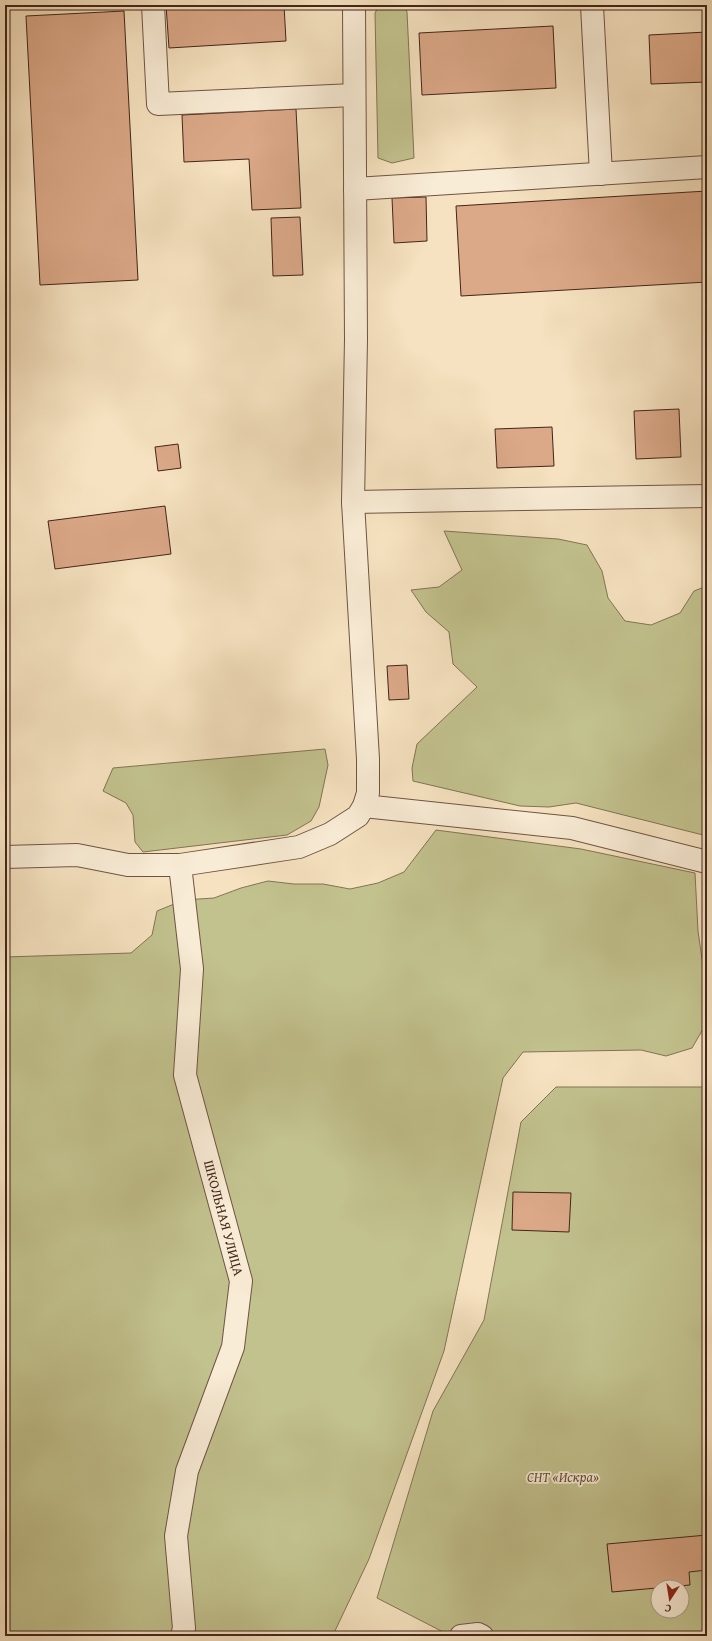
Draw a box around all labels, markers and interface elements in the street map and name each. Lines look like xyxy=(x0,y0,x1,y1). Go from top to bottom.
street label: ШКОЛЬНАЯ УЛИЦА xyxy=(199,1158,249,1279)
park label: СНТ «Искра» xyxy=(527,1467,599,1487)
north arrow xyxy=(650,1579,690,1619)
text: С xyxy=(663,1600,673,1617)

